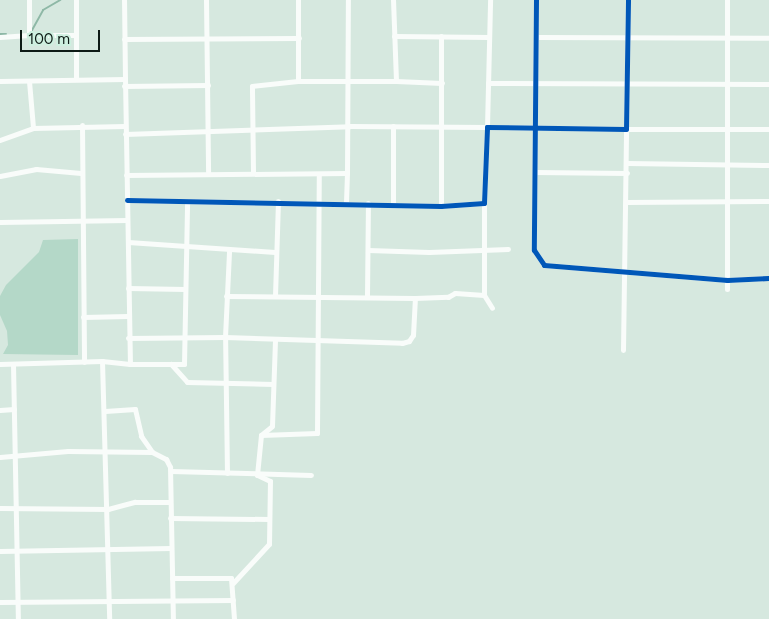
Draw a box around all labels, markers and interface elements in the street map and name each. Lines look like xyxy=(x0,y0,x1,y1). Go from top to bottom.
scale bar xyxy=(22,20,102,52)
text: 100 m xyxy=(28,30,70,48)

